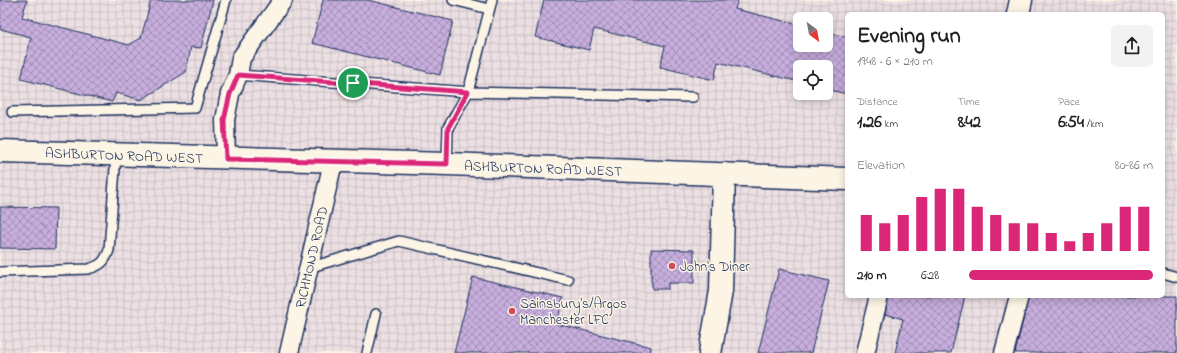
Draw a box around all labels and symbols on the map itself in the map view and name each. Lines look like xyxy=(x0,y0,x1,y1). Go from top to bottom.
north arrow xyxy=(793,12,833,52)
pin xyxy=(336,66,370,100)
street label: ASHBURTON ROAD WEST xyxy=(45,143,203,170)
street label: ASHBURTON ROAD WEST xyxy=(464,156,622,183)
street label: RICHMOND ROAD xyxy=(291,204,334,310)
place label: John's Diner xyxy=(680,257,750,278)
marker: John's Diner xyxy=(667,261,677,271)
place label: Sainsbury's/Argos Manchester LFC xyxy=(520,294,627,331)
marker: Sainsbury's/Argos Manchester LFC xyxy=(507,306,517,316)

